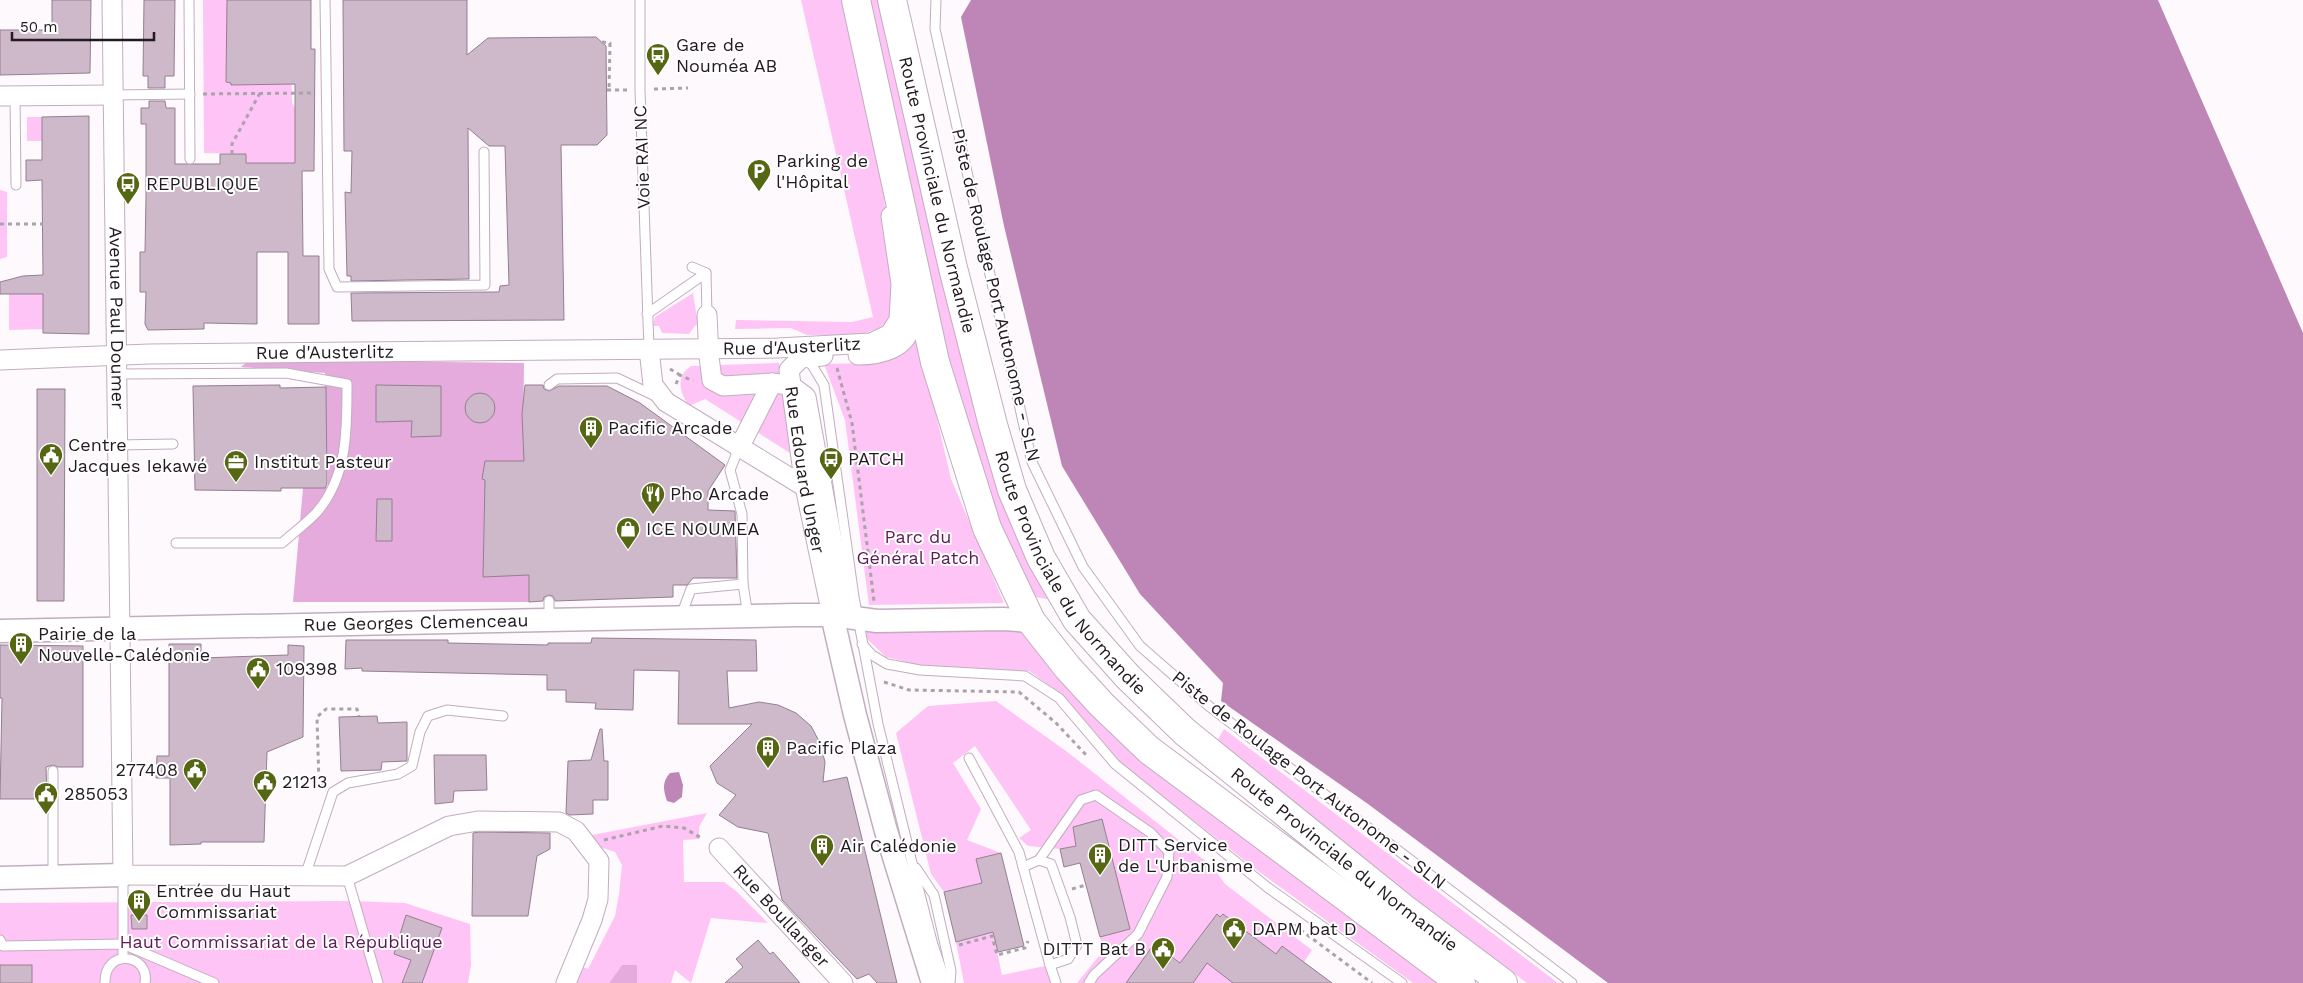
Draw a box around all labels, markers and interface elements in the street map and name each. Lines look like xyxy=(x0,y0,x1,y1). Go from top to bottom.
scale bar xyxy=(12,10,155,42)
text: 50 m xyxy=(20,18,57,36)
place label: Gare de Nouméa AB xyxy=(676,34,777,76)
bus stop icon: Gare de Nouméa AB xyxy=(645,42,671,76)
street label: Route Provinciale du Normandie xyxy=(895,54,980,335)
street label: Voie RAI NC xyxy=(629,105,654,209)
street label: Piste de Roulage Port Autonome - SLN xyxy=(948,126,1045,464)
place label: Parking de l'Hôpital xyxy=(776,150,868,192)
parking icon: Parking de l'Hôpital xyxy=(746,158,772,192)
bus stop icon: REPUBLIQUE xyxy=(115,171,141,205)
place label: REPUBLIQUE xyxy=(146,173,259,194)
street label: Avenue Paul Doumer xyxy=(106,226,129,410)
street label: Rue d'Austerlitz xyxy=(723,333,861,359)
street label: Rue d'Austerlitz xyxy=(256,341,394,363)
street label: Rue Edouard Unger xyxy=(781,384,830,555)
building icon: Pacific Arcade xyxy=(578,415,604,449)
place label: Pacific Arcade xyxy=(608,417,732,438)
place label: Centre Jacques Iekawé xyxy=(68,434,207,476)
public building icon: Centre Jacques Iekawé xyxy=(38,442,64,476)
bus stop icon: PATCH xyxy=(818,446,844,480)
place label: PATCH xyxy=(848,448,904,469)
street label: Route Provinciale du Normandie xyxy=(991,448,1151,699)
office icon: Institut Pasteur xyxy=(223,449,249,483)
place label: Institut Pasteur xyxy=(254,451,392,472)
restaurant icon: Pho Arcade xyxy=(640,481,666,515)
place label: Pho Arcade xyxy=(670,483,769,504)
shop icon: ICE NOUMEA xyxy=(615,516,641,550)
place label: ICE NOUMEA xyxy=(646,518,760,539)
park label: Parc du Général Patch xyxy=(857,526,979,568)
street label: Rue Georges Clemenceau xyxy=(303,609,529,635)
place label: Pairie de la Nouvelle-Calédonie xyxy=(38,623,210,665)
building icon: Pairie de la Nouvelle-Calédonie xyxy=(8,631,34,665)
public building icon: 109398 xyxy=(245,656,271,690)
place label: 109398 xyxy=(276,658,338,679)
street label: Piste de Roulage Port Autonome - SLN xyxy=(1168,666,1450,893)
building icon: Pacific Plaza xyxy=(755,735,781,769)
place label: Pacific Plaza xyxy=(786,737,897,758)
public building icon: 277408 xyxy=(182,757,208,791)
place label: 277408 xyxy=(116,759,178,780)
street label: Route Provinciale du Normandie xyxy=(1227,763,1462,955)
public building icon: 21213 xyxy=(252,769,278,803)
place label: 21213 xyxy=(282,771,328,792)
public building icon: 285053 xyxy=(33,781,59,815)
place label: 285053 xyxy=(64,783,128,804)
building icon: Air Calédonie xyxy=(809,833,835,867)
place label: DITT Service de L'Urbanisme xyxy=(1118,834,1253,876)
place label: Air Calédonie xyxy=(840,835,957,856)
building icon: DITT Service de L'Urbanisme xyxy=(1087,842,1113,876)
street label: Rue Boullanger xyxy=(729,859,834,971)
place label: Entrée du Haut Commissariat xyxy=(156,880,291,922)
building icon: Entrée du Haut Commissariat xyxy=(126,888,152,922)
public building icon: DAPM bat D xyxy=(1221,916,1247,950)
place label: DAPM bat D xyxy=(1252,918,1357,939)
park label: Haut Commissariat de la République xyxy=(119,931,443,952)
public building icon: DITTT Bat B xyxy=(1150,936,1176,970)
place label: DITTT Bat B xyxy=(1042,938,1146,959)

